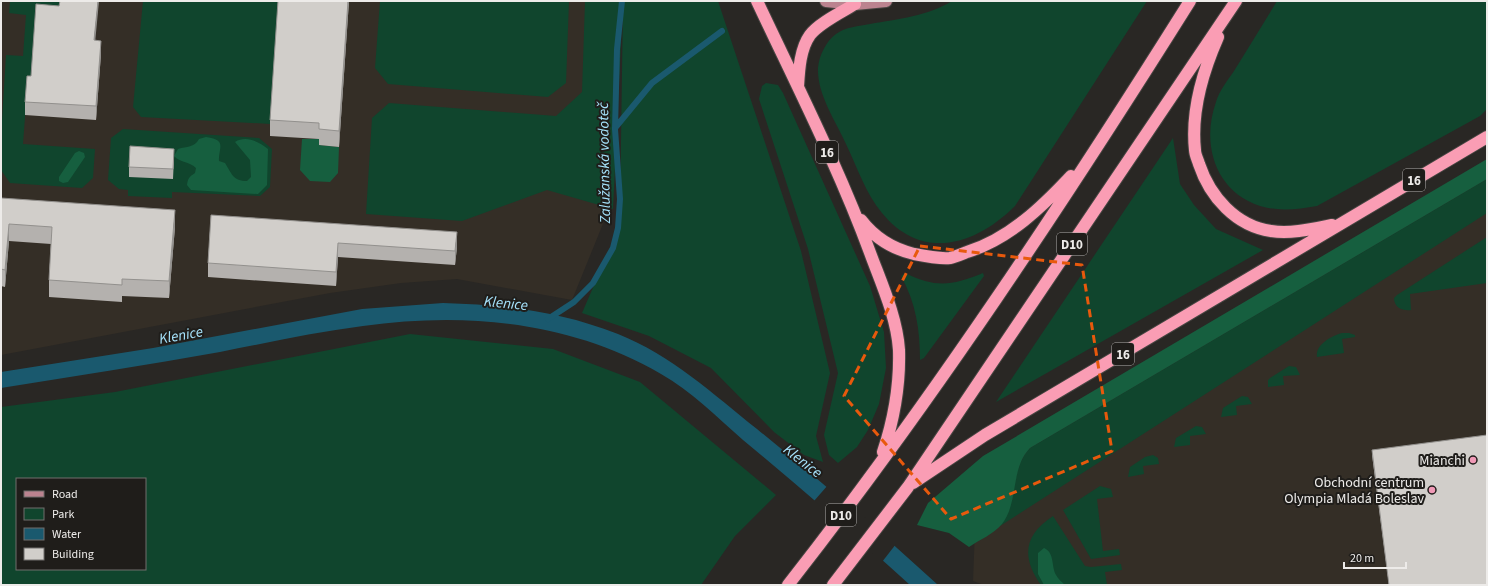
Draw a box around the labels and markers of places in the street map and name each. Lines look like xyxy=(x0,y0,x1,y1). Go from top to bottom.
place label: Mianchi xyxy=(1419,451,1465,471)
marker: Mianchi xyxy=(1468,455,1478,465)
place label: Obchodní centrum Olympia Mladá Boleslav xyxy=(1284,473,1424,509)
marker: Obchodní centrum Olympia Mladá Boleslav xyxy=(1427,485,1437,495)

